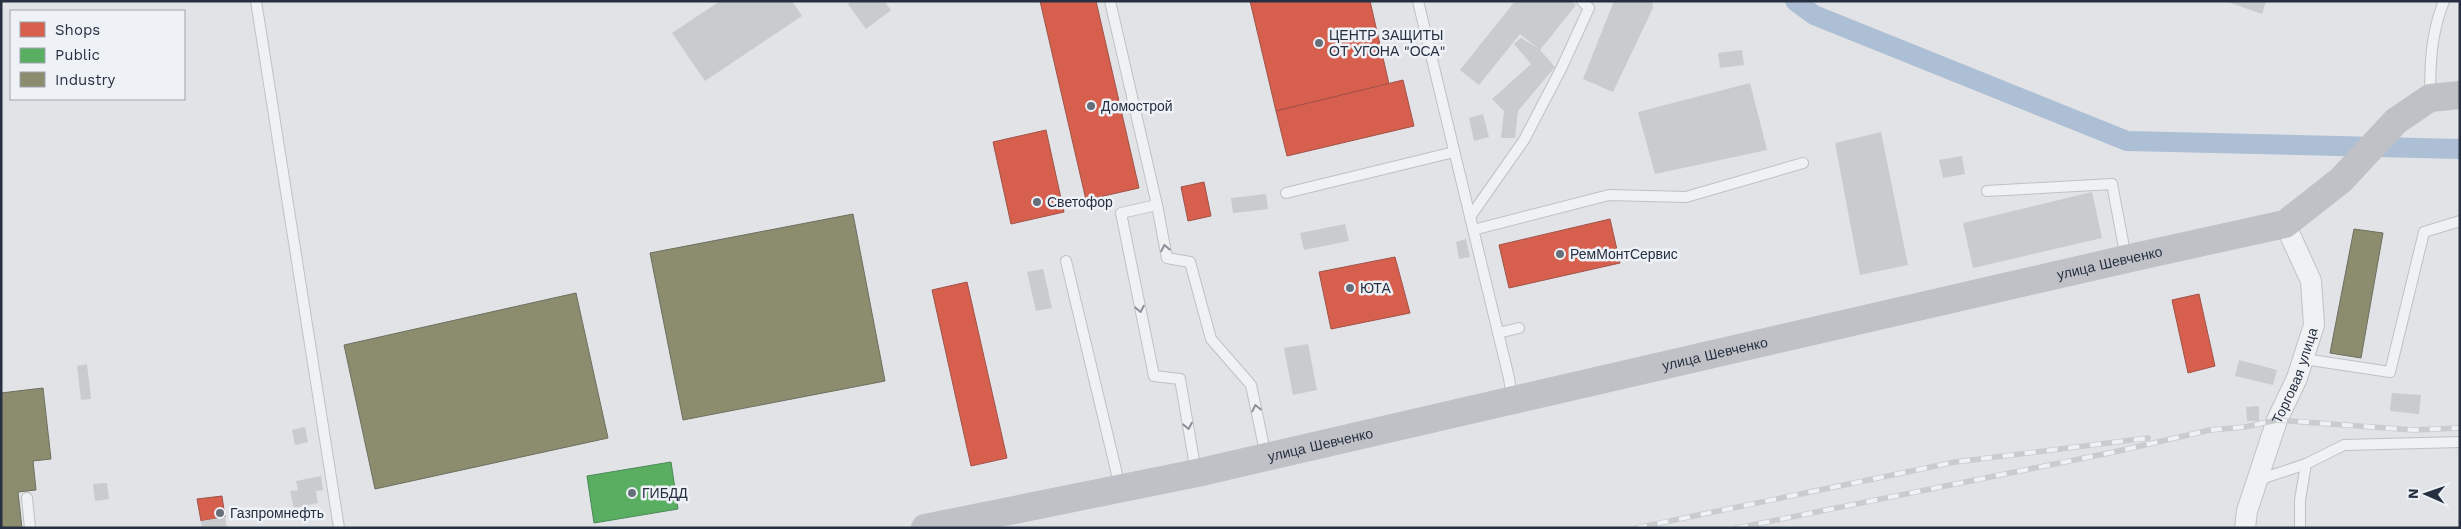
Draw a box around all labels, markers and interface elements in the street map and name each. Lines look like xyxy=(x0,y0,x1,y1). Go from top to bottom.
legend xyxy=(10,10,185,100)
text: Shops xyxy=(55,21,100,39)
place label: ЦЕНТР ЗАЩИТЫ ОТ УГОНА "ОСА" xyxy=(1329,27,1445,59)
marker: ЦЕНТР ЗАЩИТЫ ОТ УГОНА "ОСА" xyxy=(1313,37,1325,49)
text: Public xyxy=(55,46,100,64)
text: Industry xyxy=(55,71,116,89)
place label: Домострой xyxy=(1101,98,1173,114)
marker: Домострой xyxy=(1085,100,1097,112)
place label: Светофор xyxy=(1047,194,1113,210)
marker: Светофор xyxy=(1031,196,1043,208)
street label: улица Шевченко xyxy=(2055,243,2164,283)
one-way arrow xyxy=(1161,244,1171,252)
place label: РемМонтСервис xyxy=(1570,246,1678,262)
marker: РемМонтСервис xyxy=(1554,248,1566,260)
place label: ЮТА xyxy=(1360,280,1391,296)
marker: ЮТА xyxy=(1344,282,1356,294)
one-way arrow xyxy=(1134,305,1145,313)
street label: Торговая улица xyxy=(2269,325,2321,426)
street label: улица Шевченко xyxy=(1661,334,1769,374)
one-way arrow xyxy=(1251,404,1262,413)
one-way arrow xyxy=(1182,422,1192,431)
street label: улица Шевченко xyxy=(1266,425,1375,464)
north arrow xyxy=(2401,469,2451,519)
place label: ГИБДД xyxy=(642,485,688,501)
marker: ГИБДД xyxy=(626,487,638,499)
text: N xyxy=(2405,488,2421,499)
place label: Газпромнефть xyxy=(230,505,324,521)
marker: Газпромнефть xyxy=(214,507,226,519)

